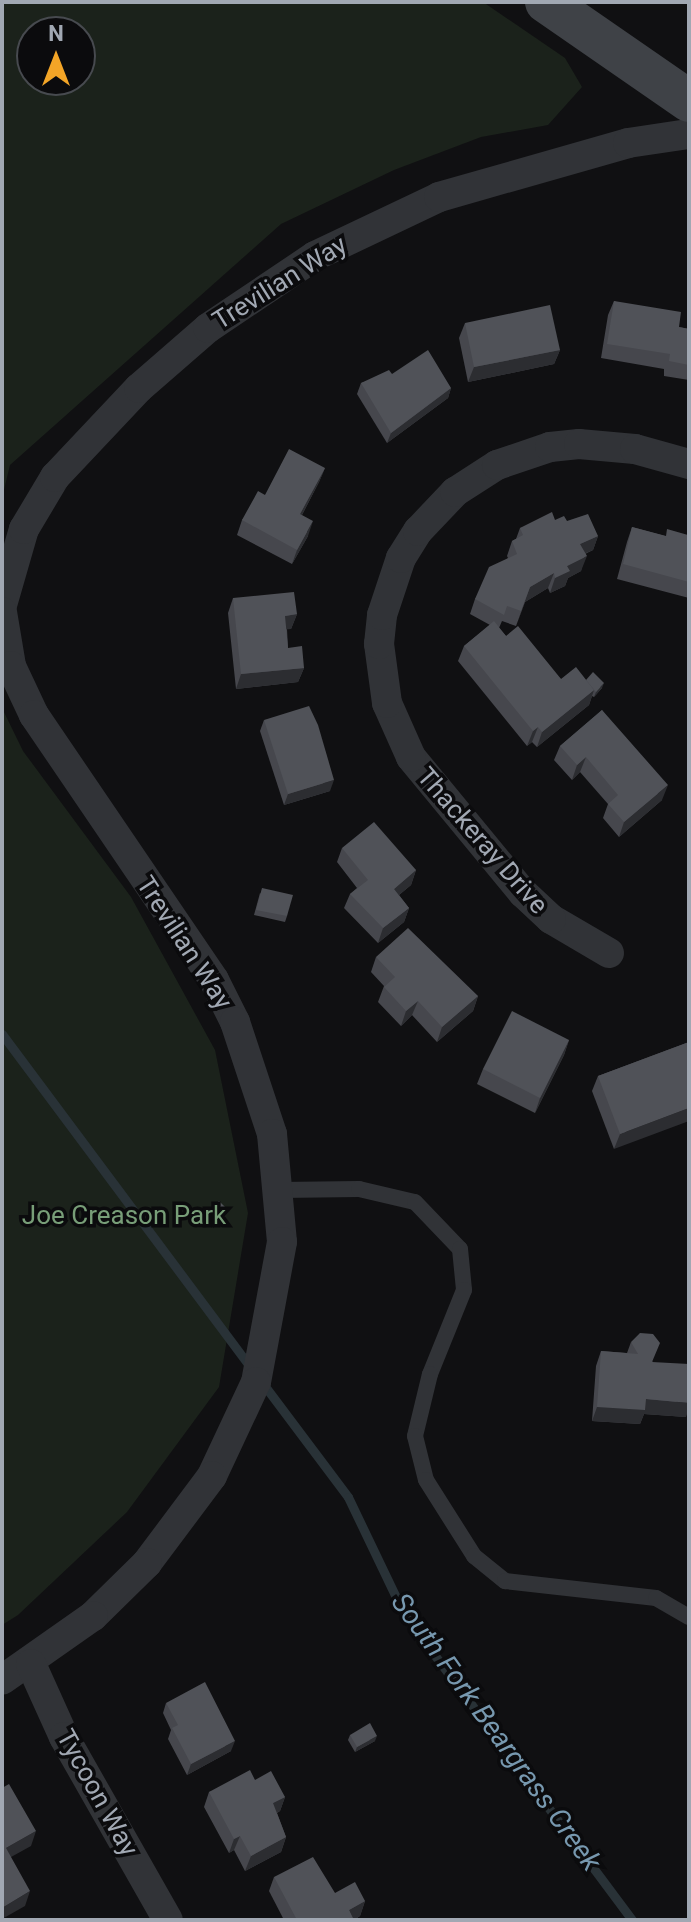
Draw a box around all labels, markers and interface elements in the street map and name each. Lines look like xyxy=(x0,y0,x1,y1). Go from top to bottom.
north arrow xyxy=(16,16,96,96)
text: N xyxy=(48,21,64,46)
street label: Trevilian Way xyxy=(207,229,353,337)
street label: Thackeray Drive xyxy=(410,761,554,921)
street label: Trevilian Way xyxy=(129,871,239,1015)
park label: Joe Creason Park xyxy=(22,1200,226,1232)
water label: South Fork Beargrass Creek xyxy=(384,1587,608,1877)
street label: Tycoon Way xyxy=(49,1724,145,1862)

